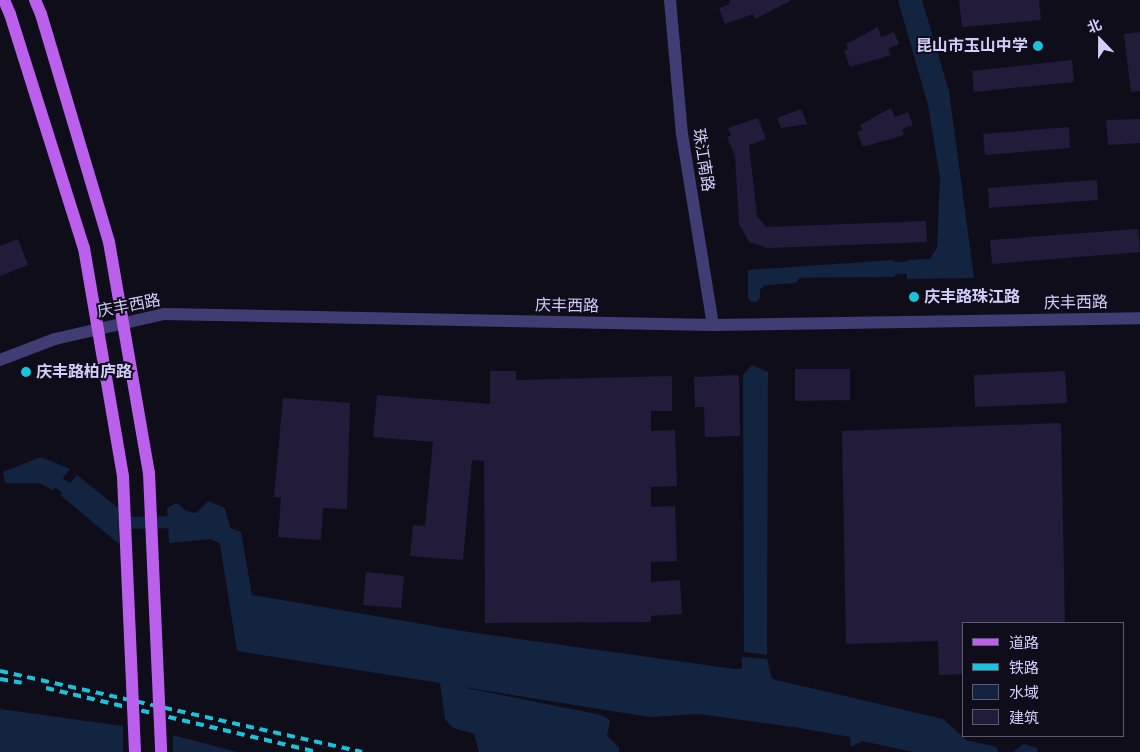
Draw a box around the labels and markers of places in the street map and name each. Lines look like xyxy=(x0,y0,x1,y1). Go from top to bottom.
place label: 昆山市玉山中学 xyxy=(916,36,1028,56)
marker: 昆山市玉山中学 xyxy=(1032,40,1044,52)
place label: 庆丰路珠江路 xyxy=(924,287,1020,307)
marker: 庆丰路珠江路 xyxy=(908,291,920,303)
place label: 庆丰路柏庐路 xyxy=(36,362,132,382)
marker: 庆丰路柏庐路 xyxy=(20,366,32,378)

